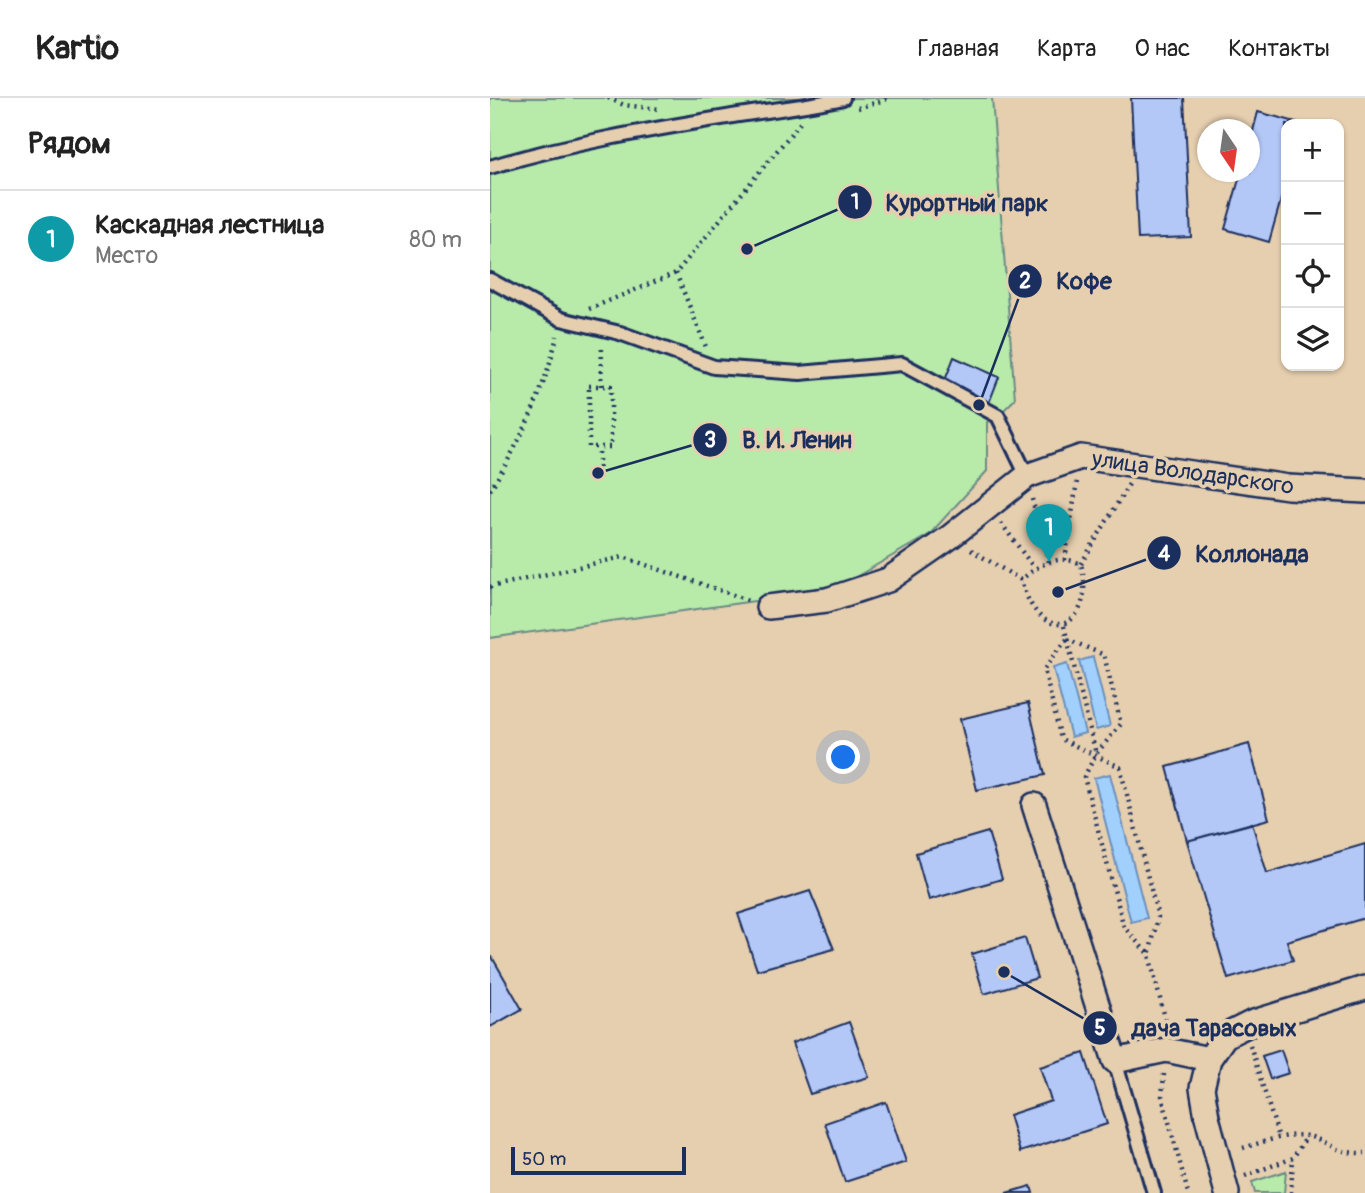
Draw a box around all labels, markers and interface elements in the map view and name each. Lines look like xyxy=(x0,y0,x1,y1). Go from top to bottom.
text: Kartio xyxy=(35,28,119,69)
text: Главная xyxy=(918,34,999,63)
text: Карта xyxy=(1037,34,1097,63)
text: О нас xyxy=(1135,34,1190,63)
text: Контакты xyxy=(1228,34,1330,63)
north arrow xyxy=(1197,119,1260,182)
map controls xyxy=(1281,119,1344,371)
button: + xyxy=(1281,119,1344,182)
text: Рядом xyxy=(28,125,111,162)
callout: Курортный парк xyxy=(837,180,1063,225)
button: − xyxy=(1281,182,1344,245)
text: 1 xyxy=(851,189,859,216)
text: Курортный парк xyxy=(886,189,1048,218)
text: Каскадная лестница xyxy=(95,209,324,241)
text: 1 xyxy=(47,225,56,254)
text: 80 m xyxy=(409,225,462,254)
text: Место xyxy=(95,241,158,270)
button: locate xyxy=(1281,245,1344,308)
callout: Кофе xyxy=(1008,258,1126,303)
text: Кофе xyxy=(1056,267,1113,296)
text: 2 xyxy=(1019,268,1031,295)
button: layers xyxy=(1281,308,1344,371)
callout: В. И. Ленин xyxy=(693,417,866,462)
text: В. И. Ленин xyxy=(742,426,852,455)
text: 3 xyxy=(704,427,716,454)
street label: улица Володарского xyxy=(1089,444,1296,501)
pin: 1 xyxy=(1026,504,1072,562)
callout: Коллонада xyxy=(1146,531,1323,576)
text: Коллонада xyxy=(1195,540,1309,569)
text: 4 xyxy=(1158,541,1171,568)
your location xyxy=(826,740,860,774)
callout: дача Тарасовых xyxy=(1083,1005,1311,1050)
text: дача Тарасовых xyxy=(1130,1014,1297,1043)
text: 5 xyxy=(1094,1015,1106,1042)
scale bar xyxy=(511,1144,686,1176)
text: 50 m xyxy=(522,1147,566,1171)

